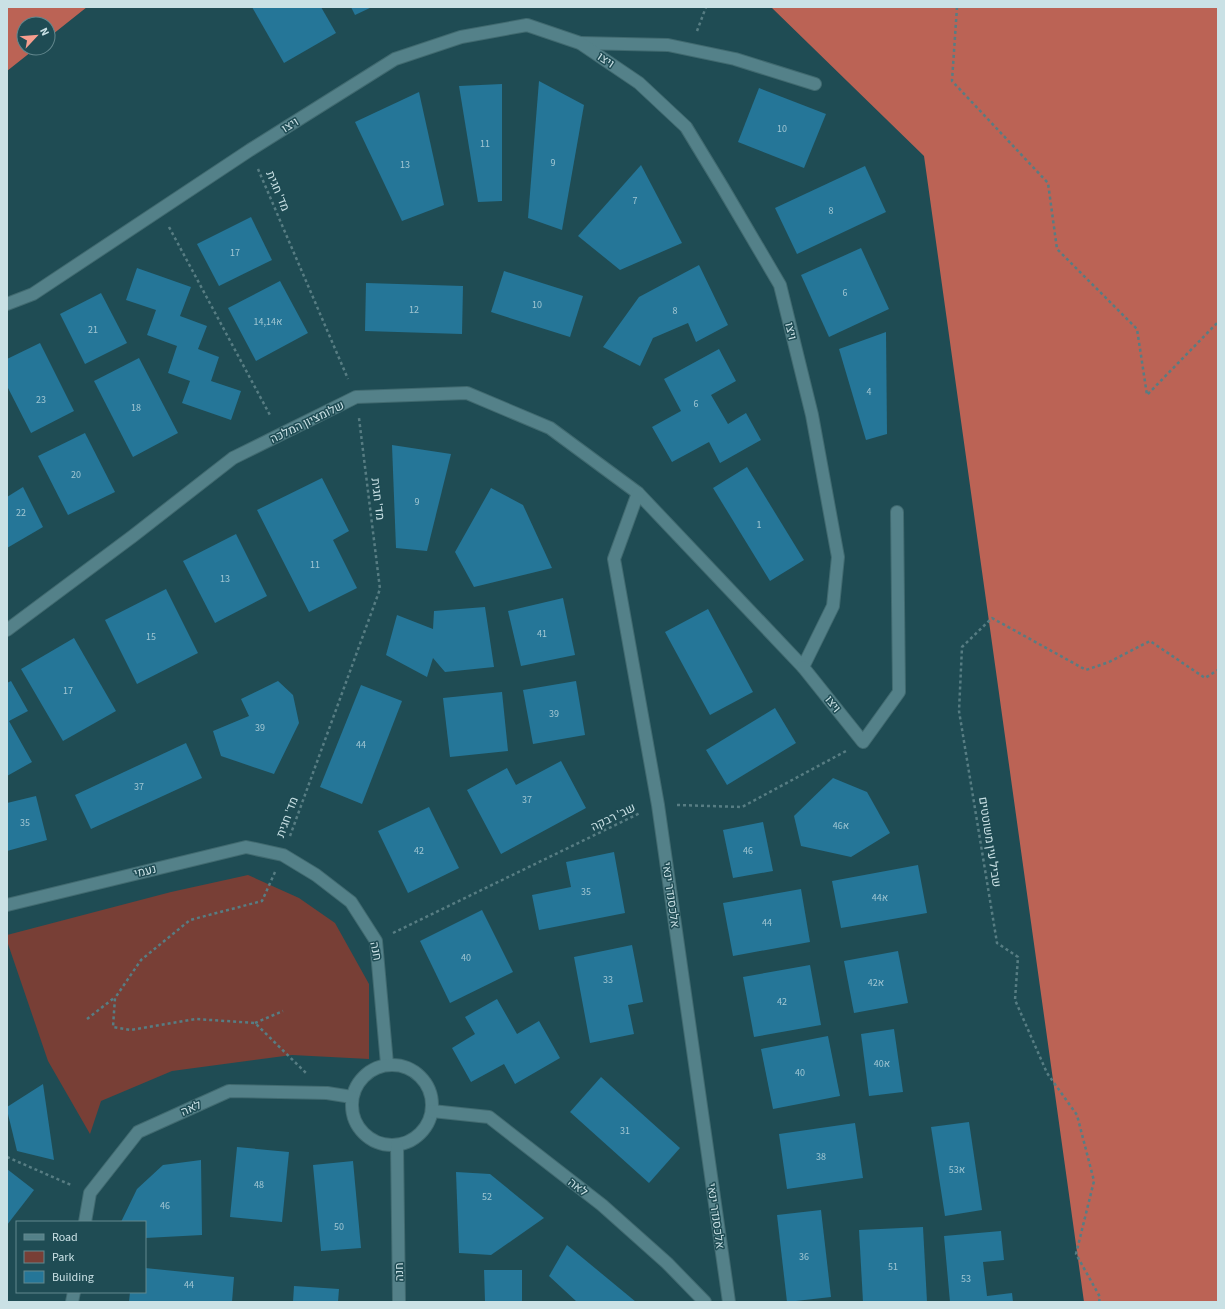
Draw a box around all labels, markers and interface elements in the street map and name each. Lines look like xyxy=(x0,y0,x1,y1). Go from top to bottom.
north arrow xyxy=(16,16,56,56)
text: N xyxy=(36,25,53,38)
street label: ויצו xyxy=(594,49,618,72)
street label: ויצו xyxy=(278,114,302,137)
house number: 10 xyxy=(777,122,787,136)
house number: 11 xyxy=(480,137,490,151)
house number: 9 xyxy=(551,156,556,170)
house number: 13 xyxy=(400,158,410,172)
street label: מד' חגית xyxy=(261,168,294,214)
house number: 7 xyxy=(633,194,638,208)
house number: 8 xyxy=(829,204,834,218)
house number: 17 xyxy=(230,246,240,260)
house number: 6 xyxy=(843,286,848,300)
house number: 10 xyxy=(532,298,542,312)
house number: 12 xyxy=(409,303,419,317)
house number: 8 xyxy=(673,304,678,318)
house number: 14,14א xyxy=(254,315,282,329)
street label: ויצו xyxy=(780,321,801,342)
house number: 21 xyxy=(88,323,98,337)
house number: 4 xyxy=(867,385,872,399)
house number: 23 xyxy=(36,393,46,407)
street label: שלומציון המלכה xyxy=(267,397,347,448)
house number: 6 xyxy=(694,397,699,411)
house number: 18 xyxy=(131,401,141,415)
house number: 20 xyxy=(71,468,81,482)
street label: מד' חגית xyxy=(366,477,389,521)
house number: 9 xyxy=(415,495,420,509)
house number: 22 xyxy=(16,506,26,520)
house number: 1 xyxy=(757,518,762,532)
house number: 11 xyxy=(310,558,320,572)
house number: 13 xyxy=(220,572,230,586)
house number: 41 xyxy=(537,627,547,641)
house number: 15 xyxy=(146,630,156,644)
house number: 17 xyxy=(63,684,73,698)
street label: ויצו xyxy=(821,692,845,716)
house number: 39 xyxy=(549,707,559,721)
house number: 39 xyxy=(255,721,265,735)
house number: 44 xyxy=(356,738,366,752)
house number: 37 xyxy=(134,780,144,794)
house number: 37 xyxy=(522,793,532,807)
street label: מד' חגית xyxy=(272,794,303,840)
street label: שביל עין משוטטים xyxy=(974,796,1005,888)
street label: שב' רבקה xyxy=(588,799,639,836)
house number: 35 xyxy=(20,816,30,830)
house number: 46א xyxy=(833,819,849,833)
house number: 42 xyxy=(414,844,424,858)
house number: 46 xyxy=(743,844,753,858)
street label: נעמי xyxy=(132,861,158,882)
street label: אלכסנדר ינאי xyxy=(657,861,684,929)
house number: 35 xyxy=(581,885,591,899)
house number: 44א xyxy=(872,891,888,905)
house number: 44 xyxy=(762,916,772,930)
street label: חנה xyxy=(365,940,386,962)
house number: 40 xyxy=(461,951,471,965)
house number: 33 xyxy=(603,973,613,987)
house number: 42א xyxy=(868,976,884,990)
house number: 42 xyxy=(777,995,787,1009)
house number: 40א xyxy=(874,1057,890,1071)
house number: 40 xyxy=(795,1066,805,1080)
street label: לאה xyxy=(178,1096,204,1120)
house number: 31 xyxy=(620,1124,630,1138)
house number: 38 xyxy=(816,1150,826,1164)
house number: 53א xyxy=(949,1163,965,1177)
street label: לאה xyxy=(564,1174,591,1201)
house number: 48 xyxy=(254,1178,264,1192)
street label: אלכסנדר ינאי xyxy=(702,1182,729,1250)
house number: 52 xyxy=(482,1190,492,1204)
house number: 46 xyxy=(160,1199,170,1213)
house number: 50 xyxy=(334,1220,344,1234)
legend xyxy=(16,1221,146,1293)
text: Road xyxy=(52,1229,78,1246)
text: Park xyxy=(52,1249,74,1266)
house number: 36 xyxy=(799,1250,809,1264)
house number: 51 xyxy=(888,1260,898,1274)
street label: חנה xyxy=(391,1263,408,1281)
text: Building xyxy=(52,1269,94,1286)
house number: 53 xyxy=(961,1272,971,1286)
house number: 44 xyxy=(184,1278,194,1292)

